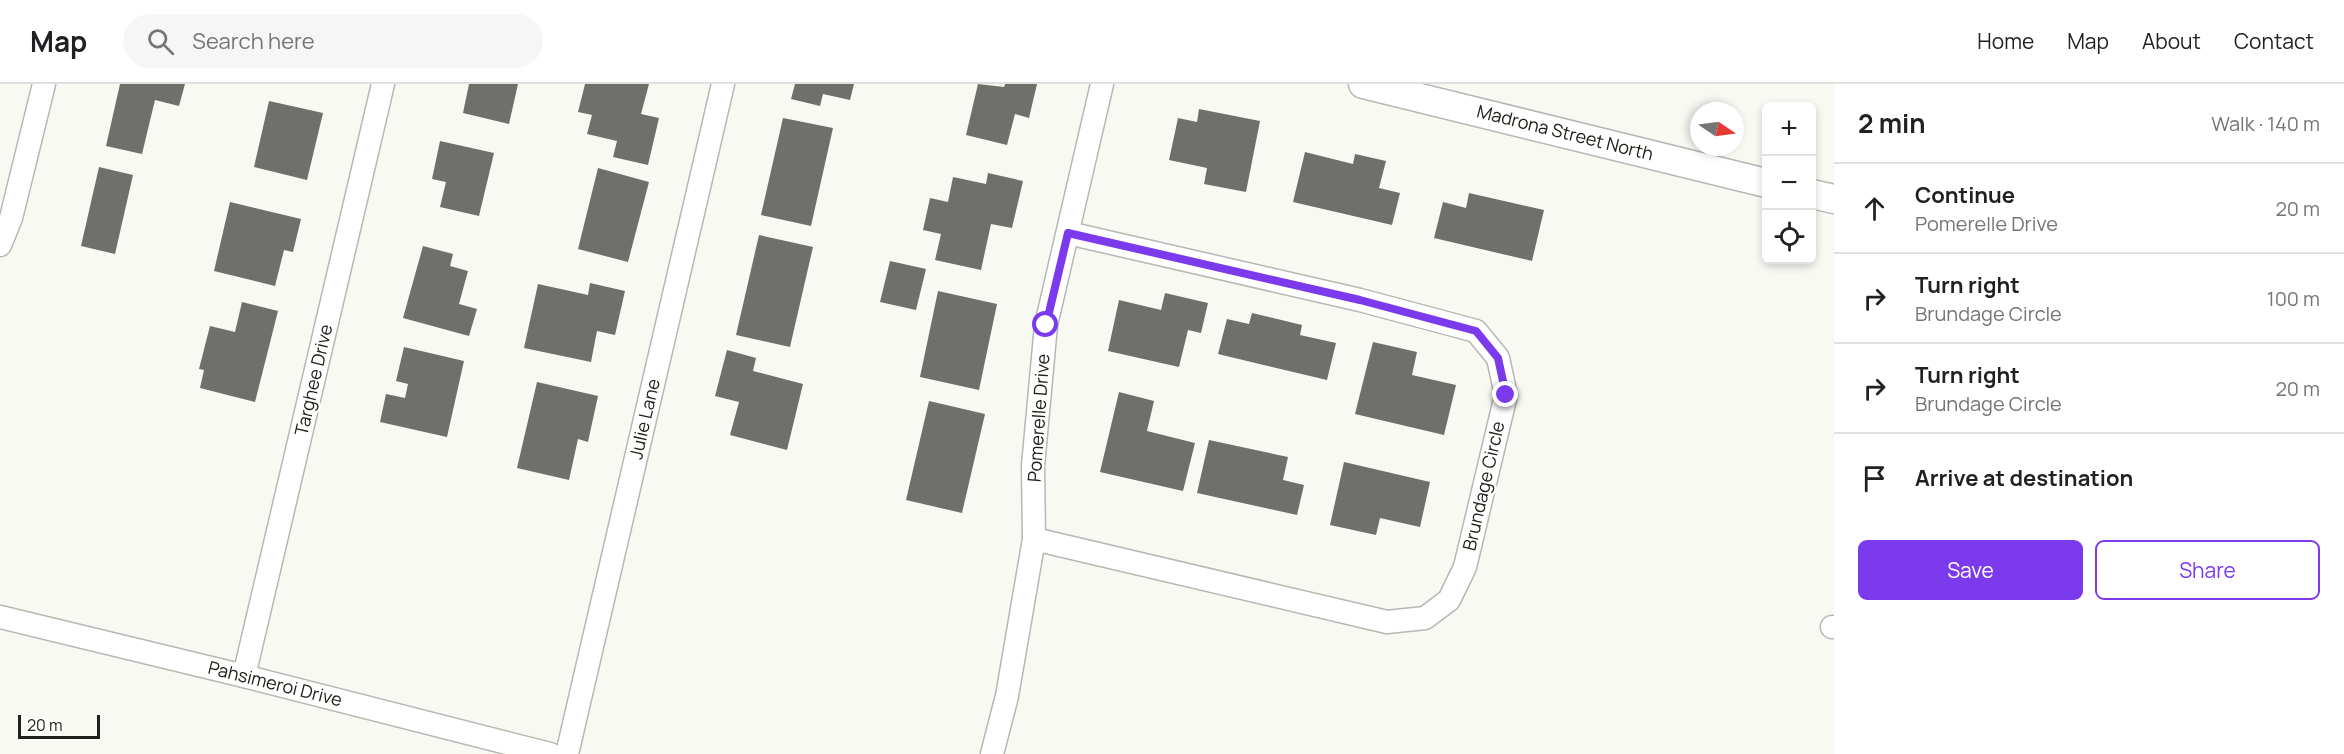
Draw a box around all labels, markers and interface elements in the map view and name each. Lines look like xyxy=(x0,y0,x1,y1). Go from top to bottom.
search box xyxy=(123,14,543,68)
text: Map xyxy=(30,22,87,60)
icon: search xyxy=(144,25,177,58)
text: Search here xyxy=(192,26,315,56)
text: Home xyxy=(1977,27,2034,55)
text: Map xyxy=(2067,27,2109,55)
text: About xyxy=(2142,27,2201,55)
text: Contact xyxy=(2234,27,2314,55)
street label: Madrona Street North xyxy=(1475,99,1656,166)
north arrow xyxy=(1690,102,1744,156)
map controls xyxy=(1762,102,1816,264)
button: + xyxy=(1762,102,1816,156)
text: 2 min xyxy=(1858,105,1926,141)
text: Walk · 140 m xyxy=(2211,110,2320,137)
button: − xyxy=(1762,156,1816,210)
text: Continue xyxy=(1915,180,2015,210)
icon: ahead xyxy=(1858,192,1891,225)
text: 20 m xyxy=(2275,195,2320,222)
button: locate xyxy=(1762,210,1816,264)
text: Pomerelle Drive xyxy=(1915,210,2058,237)
text: Turn right xyxy=(1915,270,2020,300)
icon: right xyxy=(1858,282,1891,315)
text: 100 m xyxy=(2267,285,2320,312)
text: Brundage Circle xyxy=(1915,300,2062,327)
route start xyxy=(1032,311,1058,337)
street label: Targhee Drive xyxy=(289,322,338,438)
street label: Pomerelle Drive xyxy=(1022,353,1054,483)
text: Turn right xyxy=(1915,360,2020,390)
icon: right xyxy=(1858,372,1891,405)
text: 20 m xyxy=(2275,375,2320,402)
street label: Julie Lane xyxy=(623,376,665,461)
route end xyxy=(1492,381,1518,407)
text: Brundage Circle xyxy=(1915,390,2062,417)
street label: Brundage Circle xyxy=(1456,419,1510,553)
icon: arrive xyxy=(1858,462,1891,495)
text: Arrive at destination xyxy=(1915,463,2133,493)
button: Save xyxy=(1858,540,2083,600)
button: Share xyxy=(2095,540,2320,600)
street label: Pahsimeroi Drive xyxy=(206,655,345,711)
scale bar xyxy=(18,712,100,740)
text: 20 m xyxy=(27,714,63,736)

